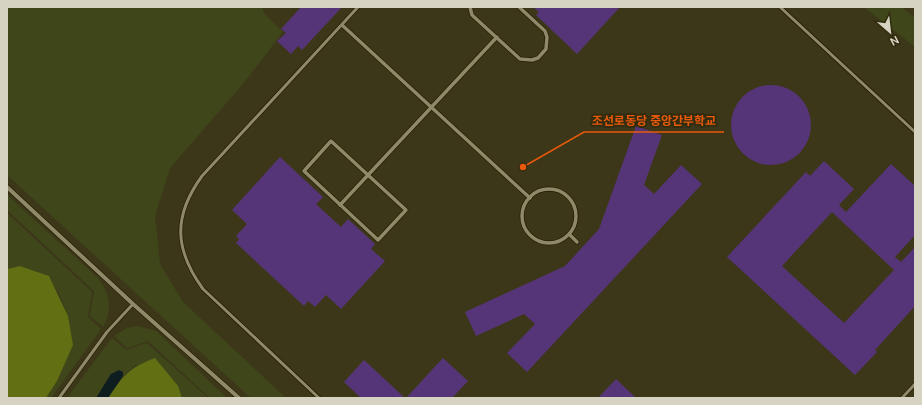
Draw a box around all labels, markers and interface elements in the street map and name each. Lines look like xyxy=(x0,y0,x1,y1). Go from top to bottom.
north arrow xyxy=(870,12,910,52)
text: N xyxy=(888,33,902,49)
callout: 조선로동당 중앙간부학교 xyxy=(584,108,724,132)
text: 조선로동당 중앙간부학교 xyxy=(592,113,716,129)

